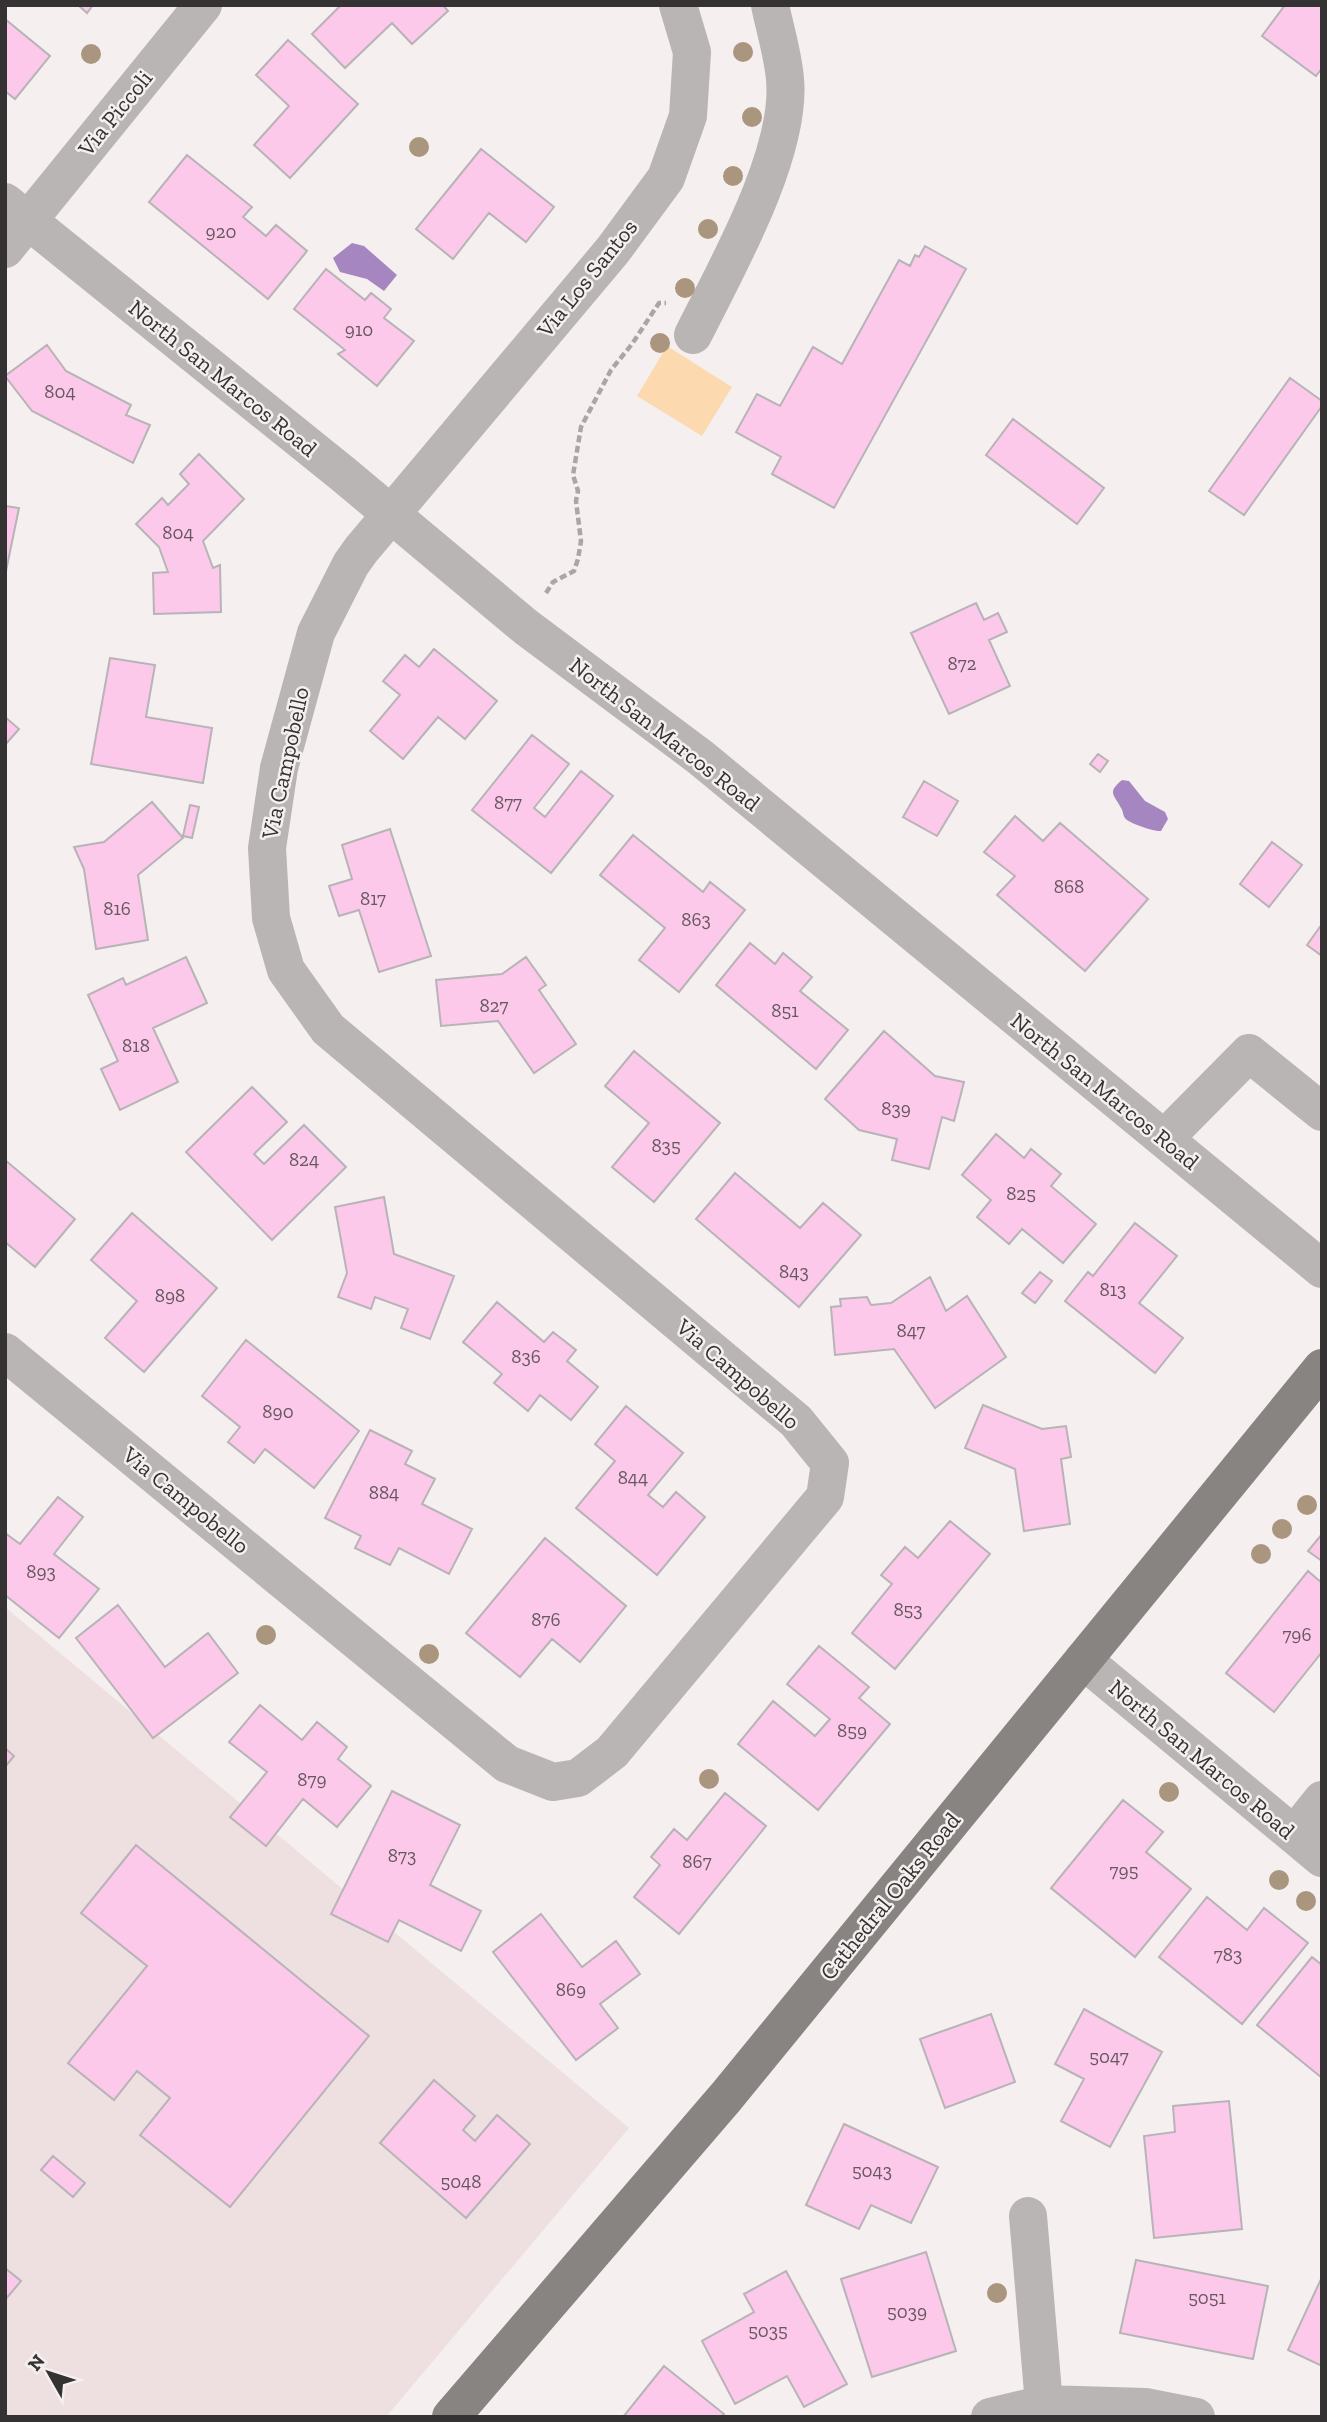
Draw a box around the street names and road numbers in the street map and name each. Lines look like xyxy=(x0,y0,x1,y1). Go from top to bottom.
street label: Via Piccoli xyxy=(71,64,158,162)
street label: Via Los Santos xyxy=(530,213,643,343)
street label: North San Marcos Road xyxy=(123,293,323,463)
street label: North San Marcos Road xyxy=(564,651,766,817)
street label: Via Campobello xyxy=(255,684,315,843)
street label: North San Marcos Road xyxy=(1005,1006,1205,1176)
street label: Via Campobello xyxy=(670,1312,806,1435)
street label: Via Campobello xyxy=(116,1440,255,1560)
street label: North San Marcos Road xyxy=(1103,1673,1301,1845)
street label: Cathedral Oaks Road xyxy=(814,1806,966,1985)

